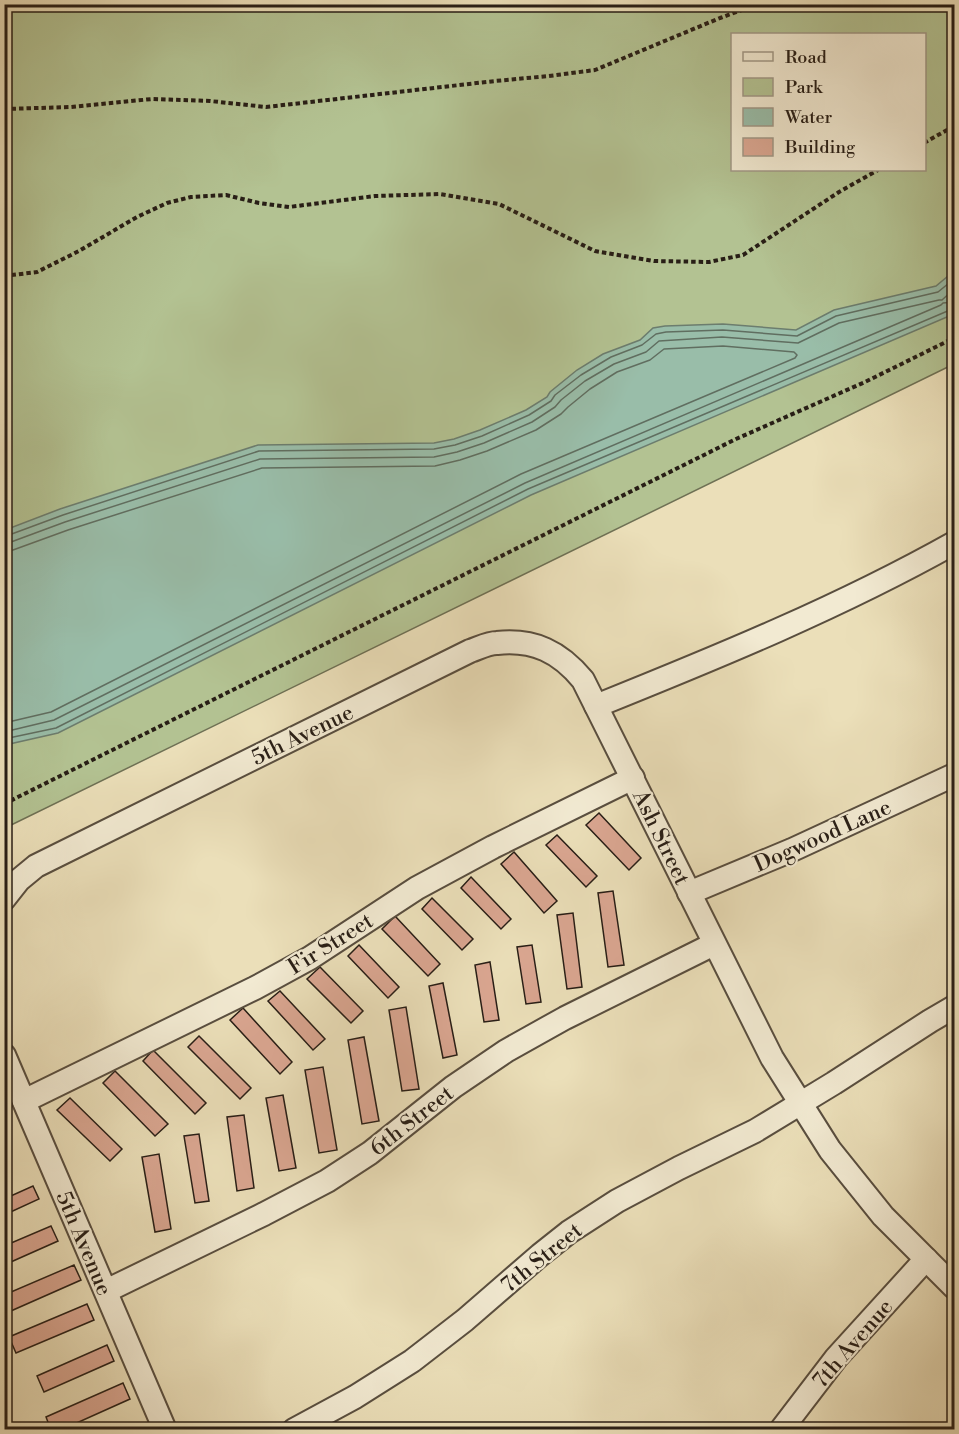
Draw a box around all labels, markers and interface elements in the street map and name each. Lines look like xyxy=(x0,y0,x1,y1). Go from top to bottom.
legend xyxy=(731,33,926,171)
text: Road xyxy=(785,46,828,69)
text: Park xyxy=(785,76,824,99)
text: Water xyxy=(784,106,833,129)
text: Building xyxy=(784,136,856,159)
street label: 5th Avenue xyxy=(247,699,358,772)
street label: Ash Street xyxy=(626,785,695,890)
street label: Dogwood Lane xyxy=(750,794,895,879)
street label: Fir Street xyxy=(283,907,379,981)
street label: 6th Street xyxy=(365,1080,459,1162)
street label: 5th Avenue xyxy=(50,1188,118,1300)
street label: 7th Street xyxy=(496,1217,588,1299)
street label: 7th Avenue xyxy=(807,1294,899,1394)

